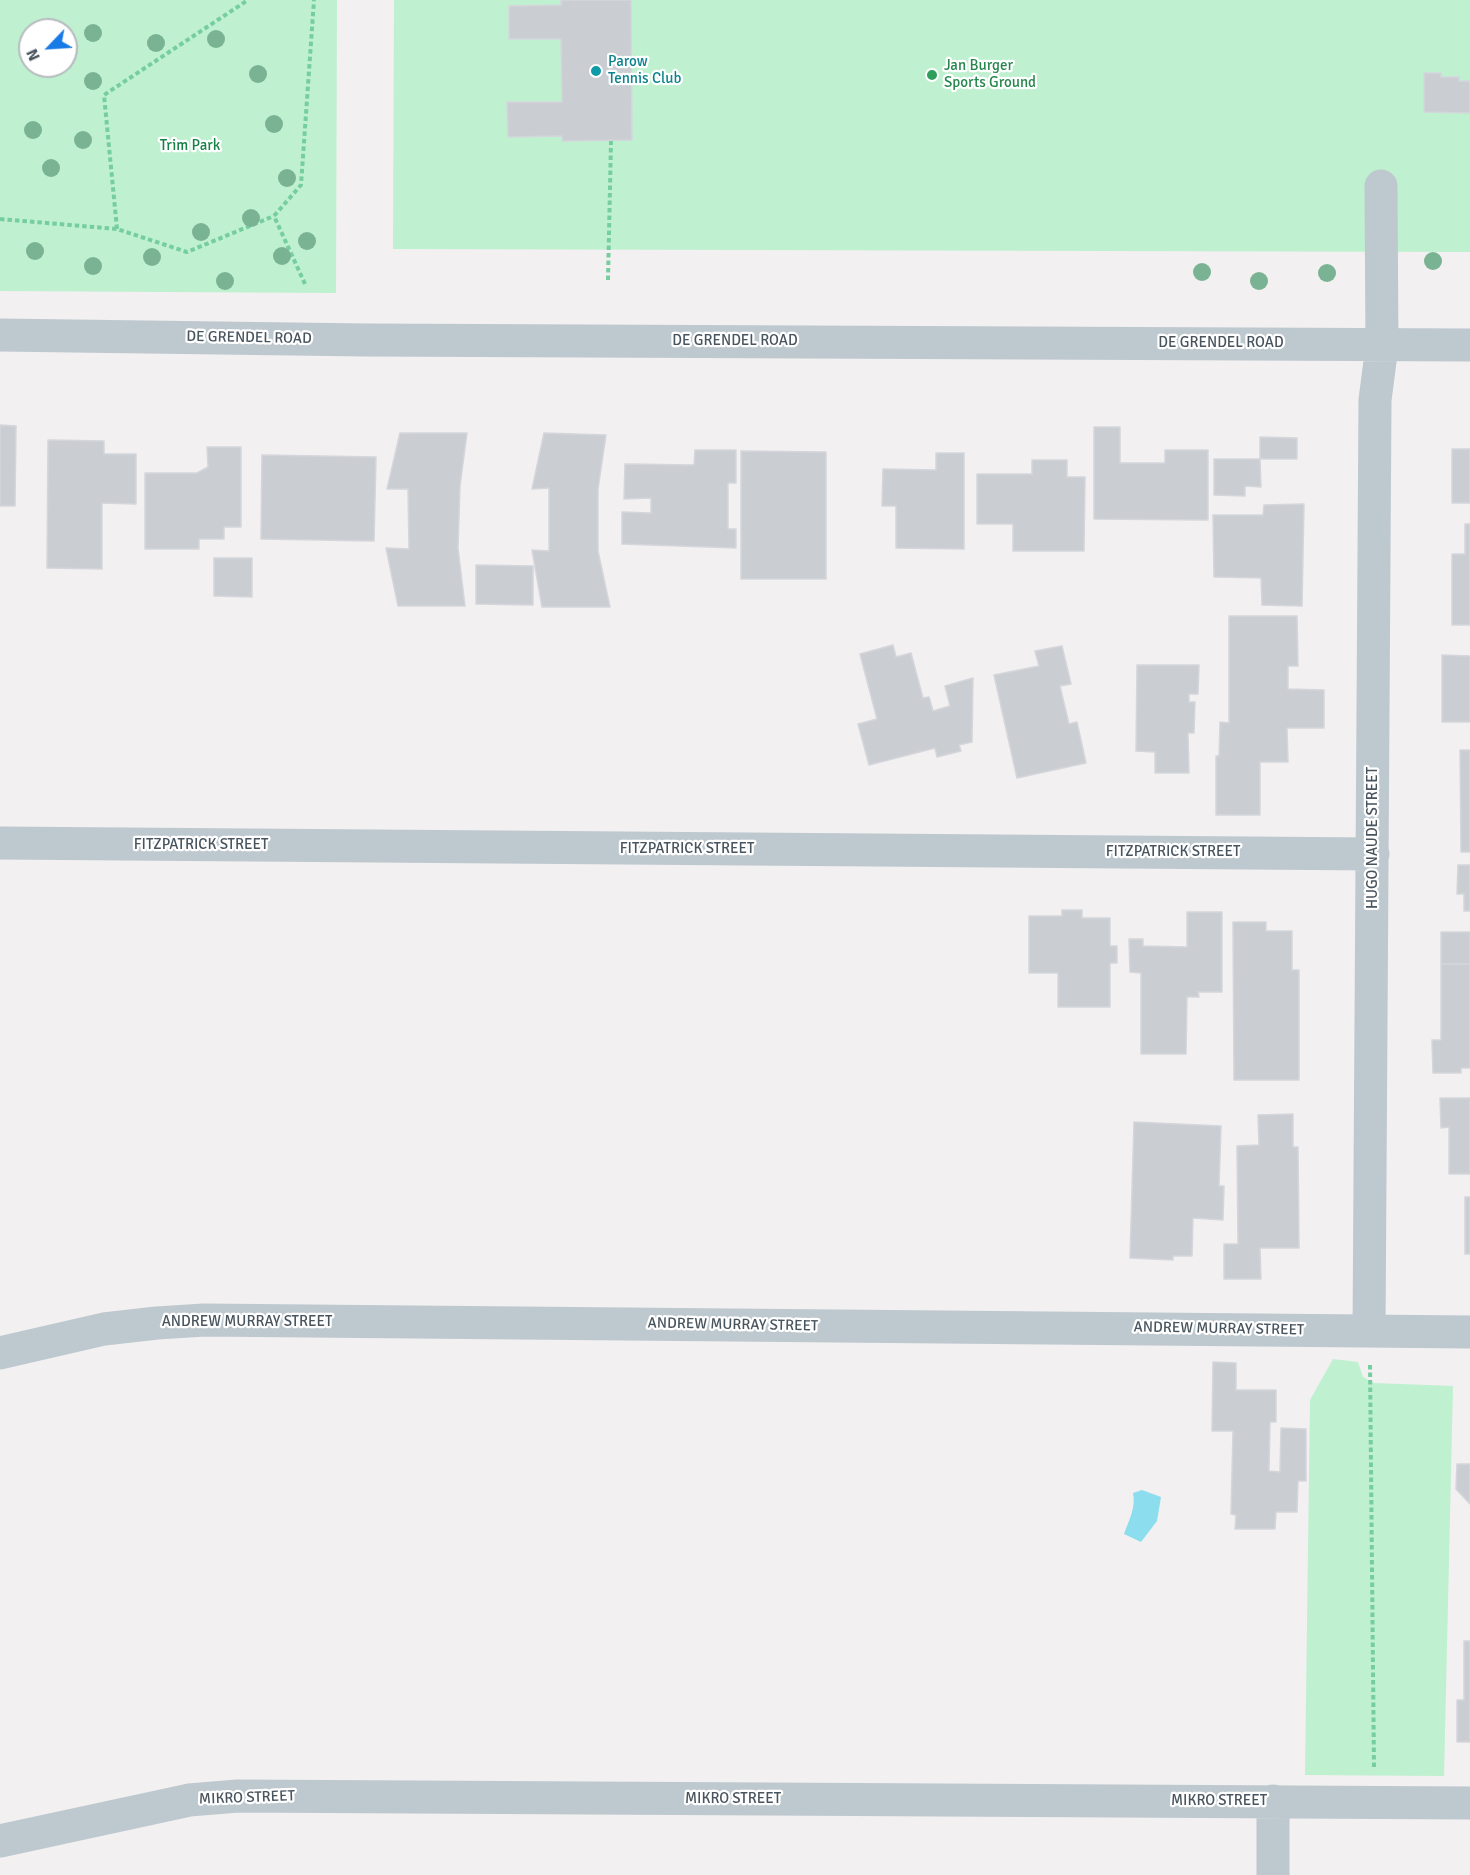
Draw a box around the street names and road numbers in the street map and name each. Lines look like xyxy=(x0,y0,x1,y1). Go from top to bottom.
street label: DE GRENDEL ROAD xyxy=(186,328,312,348)
street label: DE GRENDEL ROAD xyxy=(672,332,798,350)
street label: DE GRENDEL ROAD xyxy=(1158,334,1284,352)
street label: HUGO NAUDE STREET xyxy=(1364,767,1382,909)
street label: FITZPATRICK STREET xyxy=(134,836,268,854)
street label: FITZPATRICK STREET xyxy=(620,840,754,858)
street label: FITZPATRICK STREET xyxy=(1106,843,1240,861)
street label: ANDREW MURRAY STREET xyxy=(162,1313,332,1331)
street label: ANDREW MURRAY STREET xyxy=(648,1315,818,1335)
street label: ANDREW MURRAY STREET xyxy=(1134,1319,1304,1339)
street label: MIKRO STREET xyxy=(199,1787,295,1809)
street label: MIKRO STREET xyxy=(685,1790,781,1808)
street label: MIKRO STREET xyxy=(1171,1792,1267,1810)

